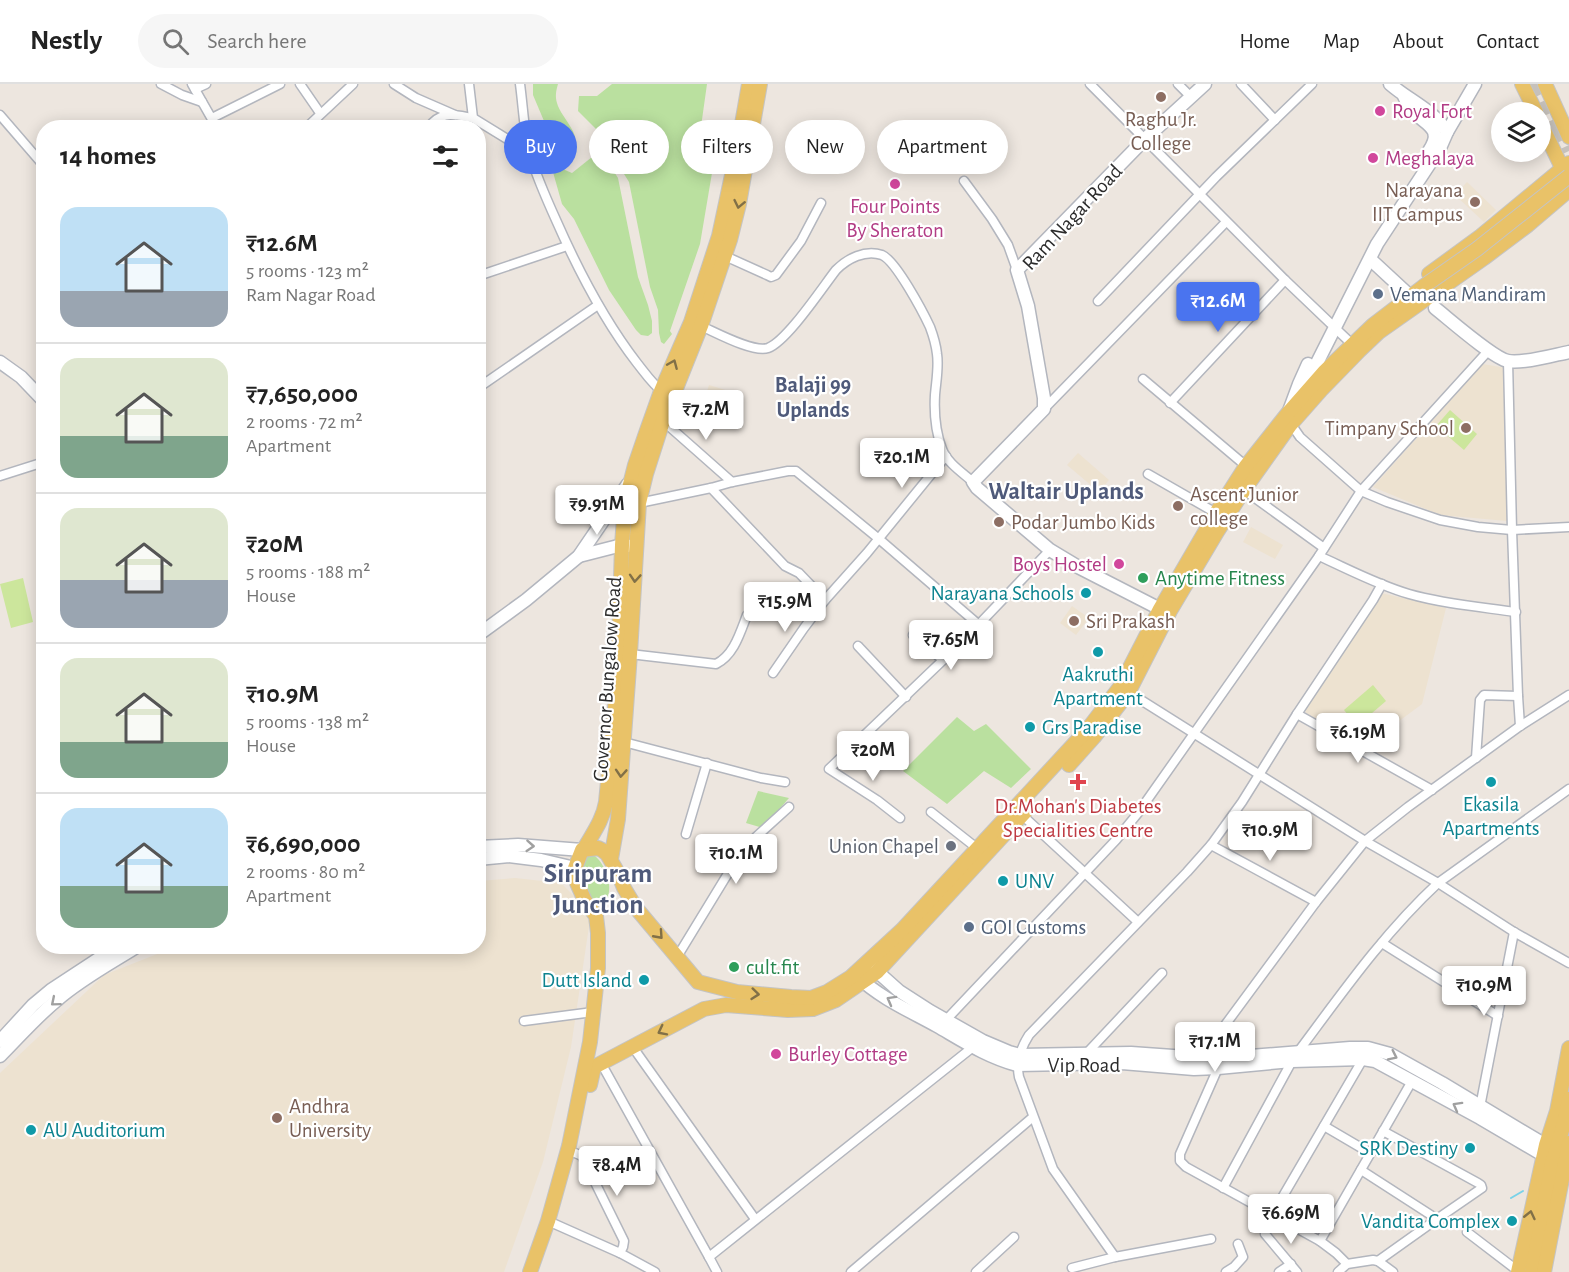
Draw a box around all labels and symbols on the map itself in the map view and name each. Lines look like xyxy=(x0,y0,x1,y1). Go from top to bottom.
marker: Raghu Jr. College xyxy=(1154,90,1168,104)
place label: Royal Fort xyxy=(1392,101,1472,122)
marker: Royal Fort xyxy=(1373,104,1387,118)
place label: Raghu Jr. College xyxy=(1125,109,1197,154)
place label: Meghalaya xyxy=(1385,148,1475,169)
marker: Meghalaya xyxy=(1366,151,1380,165)
street label: Ram Nagar Road xyxy=(1018,160,1127,274)
marker: Four Points By Sheraton xyxy=(888,177,902,191)
place label: Narayana IIT Campus xyxy=(1372,180,1463,225)
marker: Narayana IIT Campus xyxy=(1468,195,1482,209)
place label: Four Points By Sheraton xyxy=(846,196,944,241)
one-way arrow xyxy=(733,198,746,208)
pin: ₹12.6M xyxy=(1169,282,1267,333)
place label: Vemana Mandiram xyxy=(1390,284,1546,305)
marker: Vemana Mandiram xyxy=(1371,287,1385,301)
one-way arrow xyxy=(666,359,678,370)
district label: Balaji 99 Uplands xyxy=(775,374,851,421)
pin: ₹7.2M xyxy=(664,390,748,441)
place label: Timpany School xyxy=(1324,418,1454,439)
marker: Timpany School xyxy=(1459,421,1473,435)
pin: ₹20.1M xyxy=(853,438,951,489)
district label: Waltair Uplands xyxy=(988,480,1144,504)
place label: Ascent Junior college xyxy=(1190,484,1298,529)
pin: ₹9.91M xyxy=(548,485,646,536)
marker: Ascent Junior college xyxy=(1171,499,1185,513)
place label: Podar Jumbo Kids xyxy=(1011,512,1155,533)
marker: Podar Jumbo Kids xyxy=(992,515,1006,529)
place label: Boys Hostel xyxy=(1012,554,1107,575)
marker: Boys Hostel xyxy=(1112,557,1126,571)
place label: Anytime Fitness xyxy=(1155,568,1285,589)
marker: Anytime Fitness xyxy=(1136,571,1150,585)
one-way arrow xyxy=(629,574,642,583)
street label: Governor Bungalow Road xyxy=(590,576,625,782)
pin: ₹15.9M xyxy=(736,582,834,633)
place label: Narayana Schools xyxy=(930,583,1074,604)
marker: Narayana Schools xyxy=(1079,586,1093,600)
place label: Sri Prakash xyxy=(1086,611,1175,632)
marker: Sri Prakash xyxy=(1067,614,1081,628)
pin: ₹7.65M xyxy=(902,620,1000,671)
marker: Aakruthi Apartment xyxy=(1091,645,1105,659)
place label: Aakruthi Apartment xyxy=(1053,664,1143,709)
pin: ₹6.19M xyxy=(1309,713,1407,764)
place label: Grs Paradise xyxy=(1042,717,1142,738)
marker: Grs Paradise xyxy=(1023,720,1037,734)
pin: ₹20M xyxy=(837,731,909,782)
one-way arrow xyxy=(615,768,628,777)
marker: Dr.Mohan's Diabetes Specialities Centre xyxy=(1069,773,1087,791)
marker: Ekasila Apartments xyxy=(1484,775,1498,789)
place label: Ekasila Apartments xyxy=(1442,794,1540,839)
place label: Dr.Mohan's Diabetes Specialities Centre xyxy=(994,796,1162,841)
pin: ₹10.9M xyxy=(1221,811,1319,862)
pin: ₹10.1M xyxy=(687,834,785,885)
place label: Union Chapel xyxy=(829,836,939,857)
one-way arrow xyxy=(526,839,535,852)
marker: Union Chapel xyxy=(944,839,958,853)
district label: Siripuram Junction xyxy=(544,860,652,918)
place label: UNV xyxy=(1015,871,1054,892)
marker: UNV xyxy=(996,874,1010,888)
place label: GOI Customs xyxy=(981,917,1086,938)
marker: GOI Customs xyxy=(962,920,976,934)
one-way arrow xyxy=(652,928,663,939)
place label: cult.fit xyxy=(746,957,799,978)
marker: cult.fit xyxy=(727,960,741,974)
pin: ₹10.9M xyxy=(1435,966,1533,1017)
place label: Dutt Island xyxy=(541,970,632,991)
marker: Dutt Island xyxy=(637,973,651,987)
one-way arrow xyxy=(751,987,760,1000)
one-way arrow xyxy=(51,995,62,1006)
one-way arrow xyxy=(887,996,897,1008)
pin: ₹17.1M xyxy=(1166,1022,1264,1073)
one-way arrow xyxy=(658,1024,669,1035)
place label: Burley Cottage xyxy=(788,1044,908,1065)
marker: Burley Cottage xyxy=(769,1047,783,1061)
one-way arrow xyxy=(1386,1049,1397,1061)
street label: Vip Road xyxy=(1048,1055,1121,1076)
place label: Andhra University xyxy=(289,1096,371,1141)
one-way arrow xyxy=(1453,1102,1463,1113)
marker: Andhra University xyxy=(270,1111,284,1125)
place label: AU Auditorium xyxy=(43,1120,165,1141)
marker: AU Auditorium xyxy=(24,1123,38,1137)
place label: SRK Destiny xyxy=(1359,1138,1458,1159)
marker: SRK Destiny xyxy=(1463,1141,1477,1155)
pin: ₹8.4M xyxy=(575,1146,659,1197)
pin: ₹6.69M xyxy=(1242,1194,1340,1245)
one-way arrow xyxy=(1523,1210,1536,1220)
place label: Vandita Complex xyxy=(1361,1211,1500,1232)
marker: Vandita Complex xyxy=(1505,1214,1519,1228)

